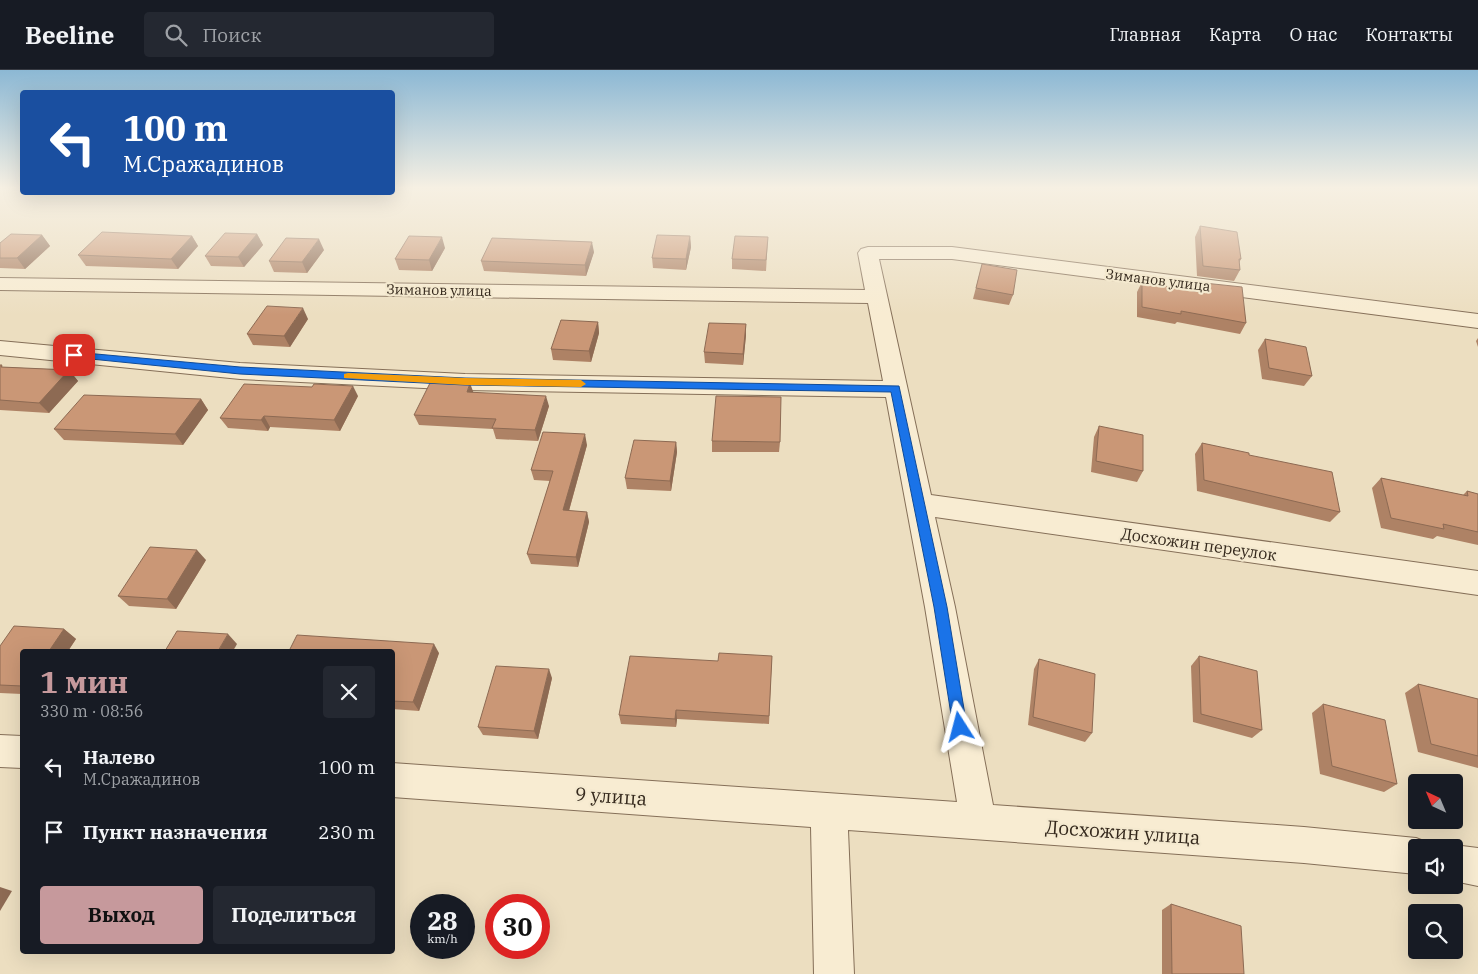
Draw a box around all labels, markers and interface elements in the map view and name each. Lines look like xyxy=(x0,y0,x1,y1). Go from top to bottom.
search box xyxy=(144,12,494,57)
text: Beeline xyxy=(25,19,114,51)
icon: search xyxy=(162,21,190,49)
text: Поиск xyxy=(202,23,261,47)
text: Главная xyxy=(1109,23,1181,46)
text: Карта xyxy=(1209,23,1261,46)
text: О нас xyxy=(1289,23,1337,46)
text: Контакты xyxy=(1365,23,1453,46)
text: 100 m xyxy=(123,105,228,151)
icon: left xyxy=(40,110,105,175)
text: М.Сражадинов xyxy=(123,149,284,178)
street label: Зиманов улица xyxy=(1105,265,1212,295)
street label: Зиманов улица xyxy=(386,280,492,300)
pin xyxy=(53,334,95,376)
icon: arrive xyxy=(60,341,88,369)
street label: Досхожин переулок xyxy=(1120,523,1279,565)
text: 1 мин xyxy=(40,662,128,701)
button: close xyxy=(323,666,375,718)
position arrow xyxy=(933,700,985,752)
text: 330 m · 08:56 xyxy=(40,701,143,721)
text: Налево xyxy=(83,745,155,769)
icon: left xyxy=(40,753,68,781)
text: 100 m xyxy=(318,755,375,779)
text: М.Сражадинов xyxy=(83,769,200,789)
north arrow xyxy=(1408,774,1462,829)
map controls xyxy=(1408,774,1463,959)
street label: 9 улица xyxy=(574,782,648,810)
street label: Досхожин улица xyxy=(1045,815,1201,849)
icon: arrive xyxy=(40,818,68,846)
text: Пункт назначения xyxy=(83,820,267,844)
text: 230 m xyxy=(318,820,375,844)
button: sound xyxy=(1408,839,1463,894)
button: Выход xyxy=(40,886,203,944)
button: Поделиться xyxy=(213,886,375,944)
speed limit sign: 30 xyxy=(485,894,550,959)
text: 28 xyxy=(427,904,458,937)
button: search xyxy=(1408,904,1463,959)
text: km/h xyxy=(427,931,458,946)

